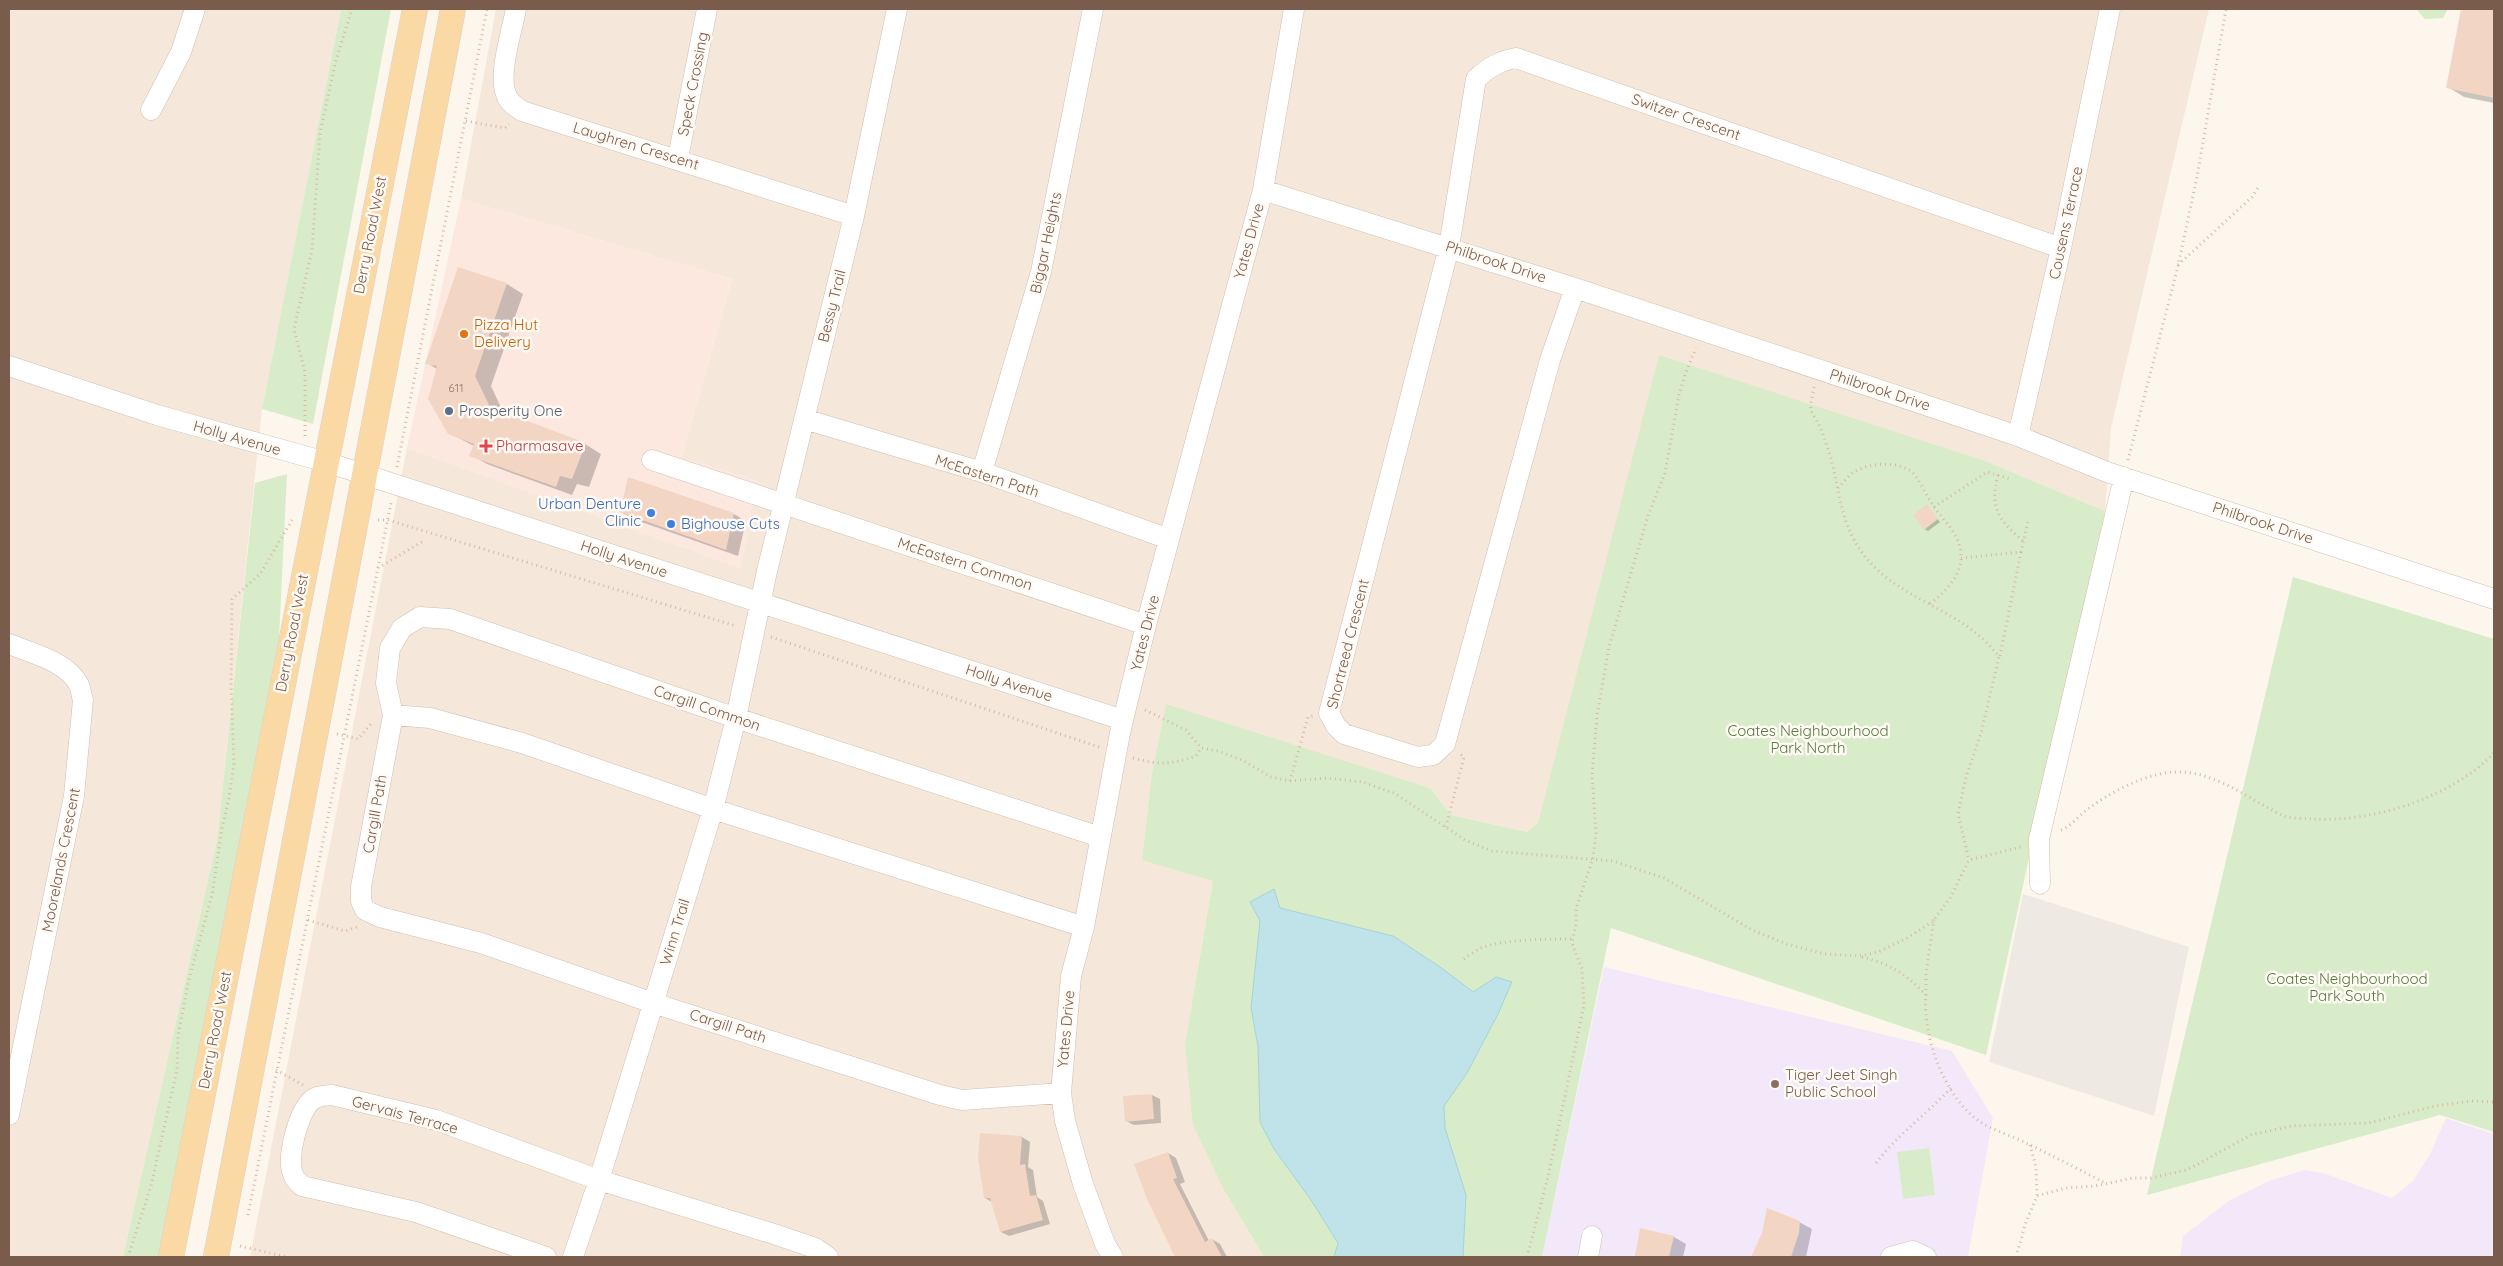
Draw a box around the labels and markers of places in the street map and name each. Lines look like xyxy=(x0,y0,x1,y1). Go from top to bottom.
place label: Pizza Hut Delivery xyxy=(474,315,538,351)
marker: Pizza Hut Delivery xyxy=(458,328,470,340)
place label: Prosperity One xyxy=(459,401,562,420)
marker: Prosperity One xyxy=(443,405,455,417)
place label: Pharmasave xyxy=(496,436,584,455)
marker: Pharmasave xyxy=(480,440,492,452)
place label: Urban Denture Clinic xyxy=(538,494,641,530)
marker: Urban Denture Clinic xyxy=(645,507,657,519)
place label: Bighouse Cuts xyxy=(681,514,780,533)
marker: Bighouse Cuts xyxy=(665,518,677,530)
place label: Tiger Jeet Singh Public School xyxy=(1785,1065,1898,1101)
marker: Tiger Jeet Singh Public School xyxy=(1769,1078,1781,1090)

